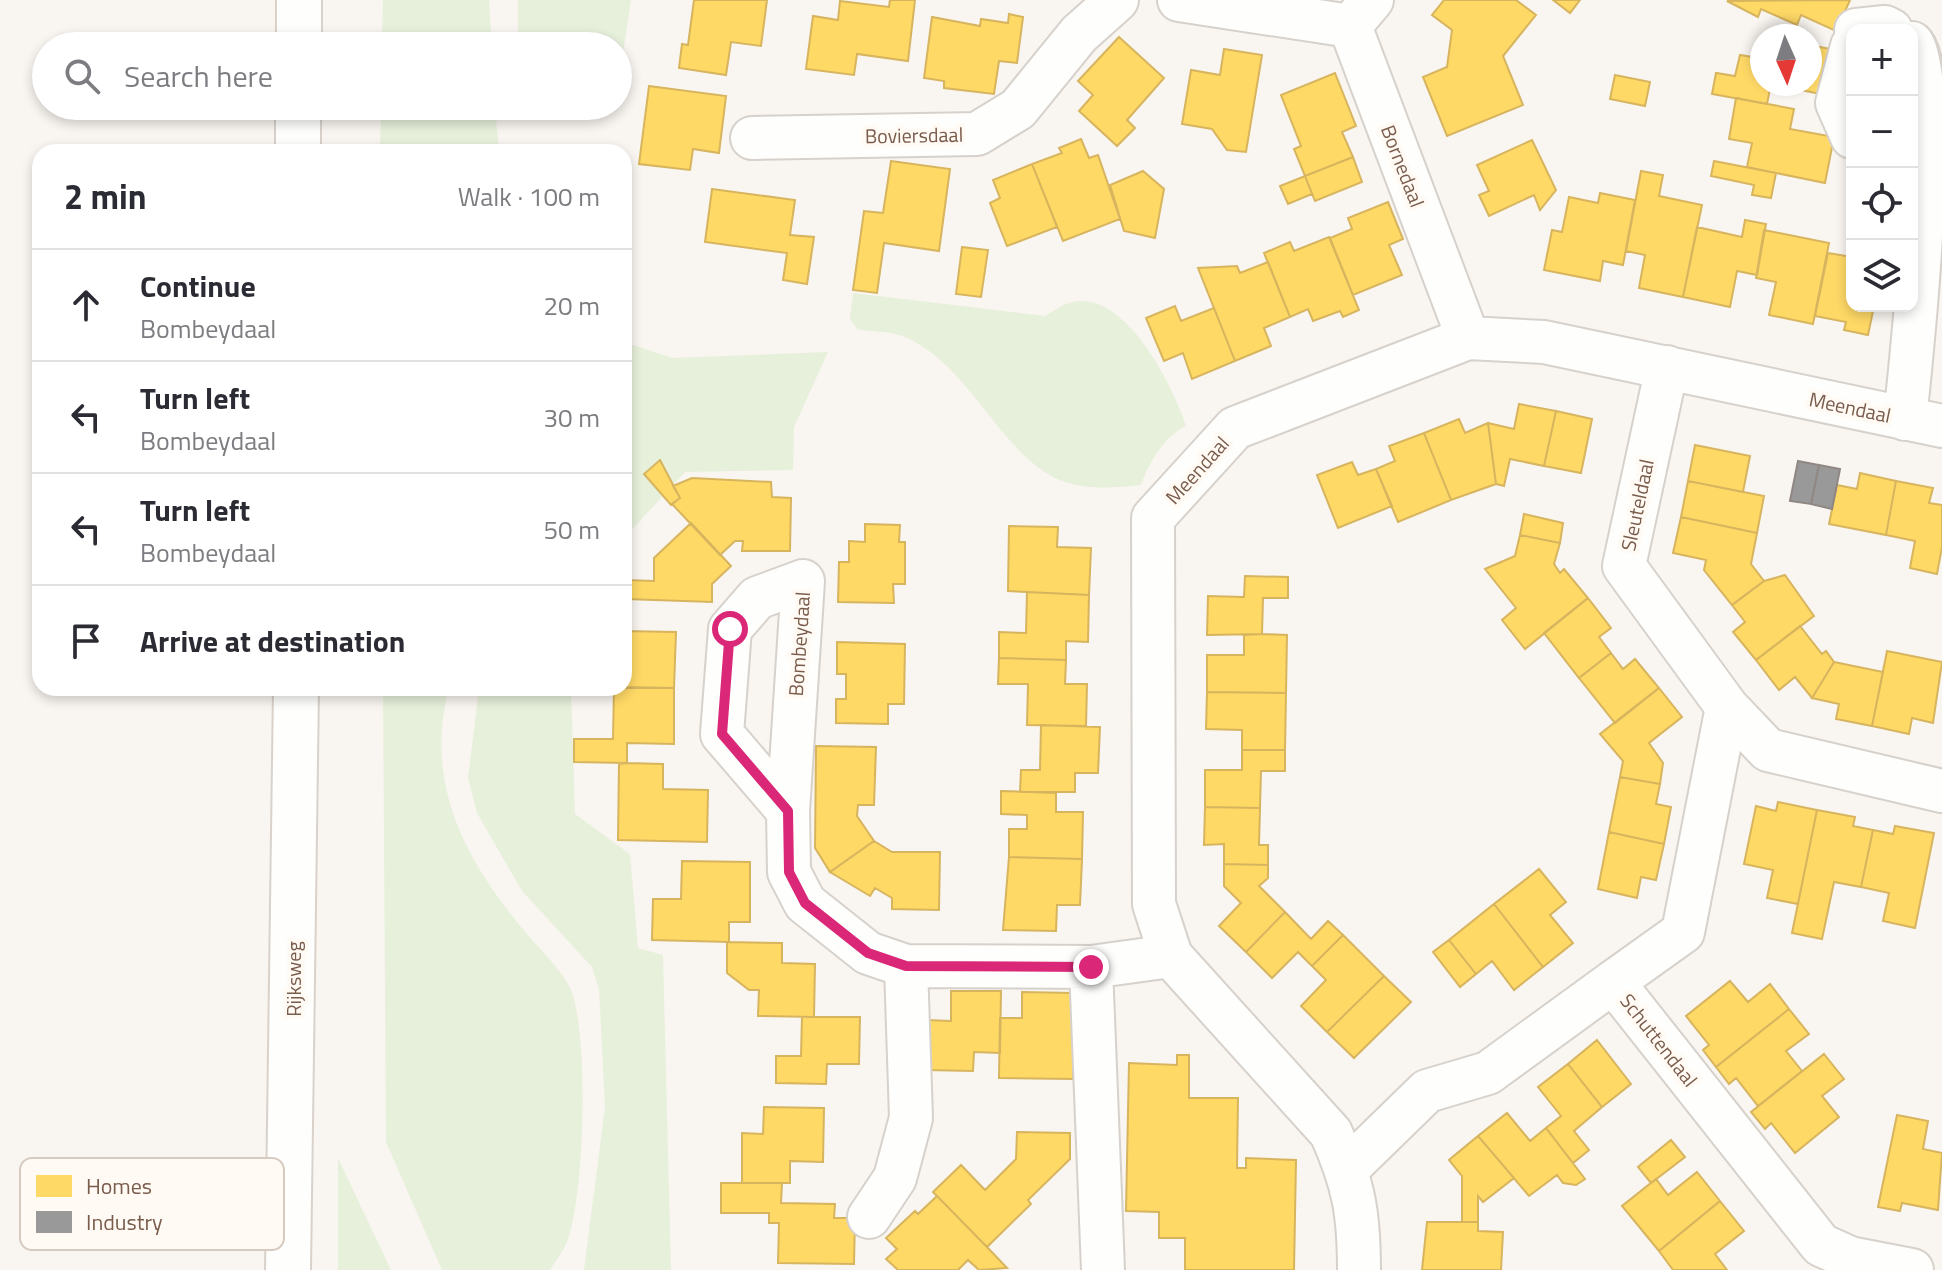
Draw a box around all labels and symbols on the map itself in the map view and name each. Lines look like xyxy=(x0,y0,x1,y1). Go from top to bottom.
north arrow xyxy=(1750,24,1822,96)
street label: Boviersdaal xyxy=(865,119,963,151)
street label: Bornedaal xyxy=(1373,120,1433,212)
street label: Meendaal xyxy=(1806,383,1894,431)
street label: Meendaal xyxy=(1158,429,1236,511)
street label: Sleuteldaal xyxy=(1612,456,1662,554)
street label: Bombeydaal xyxy=(780,591,818,697)
route start xyxy=(712,611,748,647)
street label: Rijksweg xyxy=(278,941,309,1017)
route end xyxy=(1073,949,1109,985)
street label: Schuttendaal xyxy=(1613,987,1705,1093)
legend xyxy=(20,1158,284,1250)
text: Homes xyxy=(86,1169,152,1203)
text: Industry xyxy=(86,1205,163,1239)

